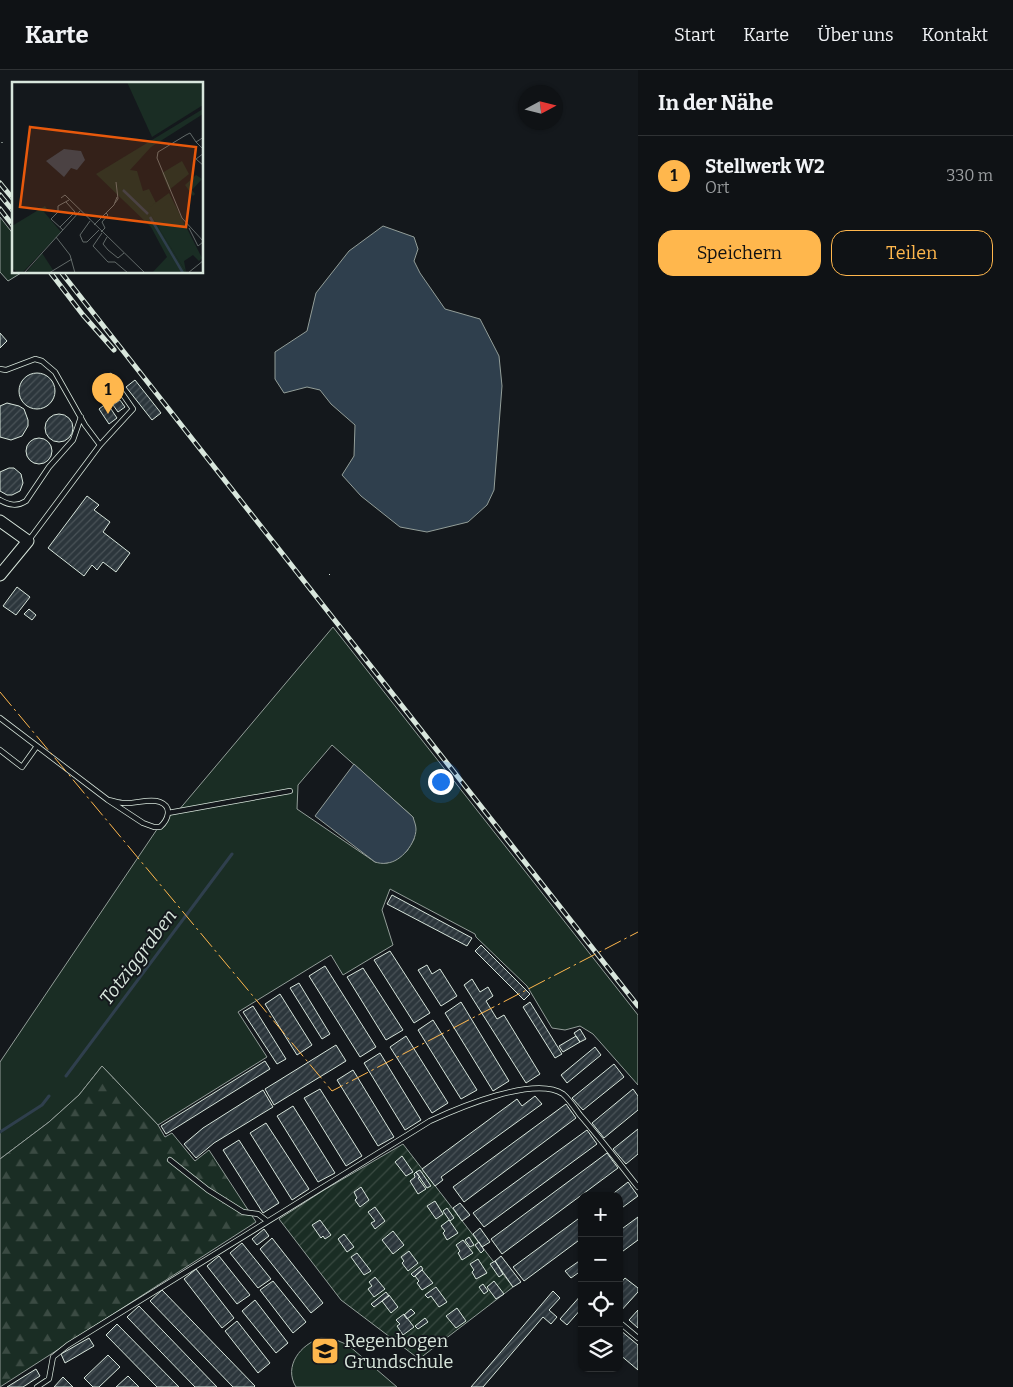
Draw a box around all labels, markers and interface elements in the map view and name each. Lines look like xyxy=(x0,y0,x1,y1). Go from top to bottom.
text: Karte xyxy=(25,21,89,49)
text: Start xyxy=(674,24,715,46)
text: Karte xyxy=(743,24,789,46)
text: Über uns xyxy=(817,24,894,46)
text: Kontakt xyxy=(922,24,988,46)
inset map xyxy=(12,82,204,274)
north arrow xyxy=(518,85,563,130)
text: In der Nähe xyxy=(658,90,773,116)
text: Stellwerk W2 xyxy=(705,155,825,178)
text: 1 xyxy=(671,166,677,185)
text: 330 m xyxy=(946,166,993,185)
text: Ort xyxy=(705,178,730,197)
button: Speichern xyxy=(658,230,821,276)
button: Teilen xyxy=(831,230,993,276)
pin: 1 xyxy=(92,373,124,414)
your location xyxy=(428,769,454,795)
water label: Totziggraben xyxy=(95,905,181,1009)
map controls xyxy=(578,1192,623,1372)
button: + xyxy=(578,1192,623,1237)
button: − xyxy=(578,1237,623,1282)
button: locate xyxy=(578,1282,623,1327)
button: layers xyxy=(578,1327,623,1372)
place label: Regenbogen Grundschule xyxy=(344,1330,453,1373)
school or university icon: Regenbogen Grundschule xyxy=(310,1336,340,1366)

